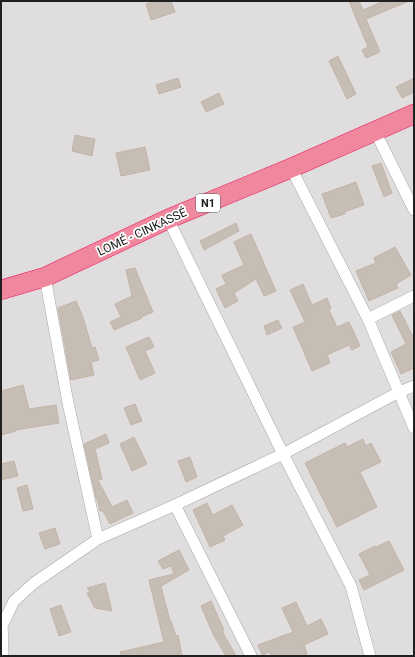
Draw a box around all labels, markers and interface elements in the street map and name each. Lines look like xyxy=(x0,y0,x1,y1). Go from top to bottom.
road number: N1 xyxy=(196,194,220,212)
street label: LOMÉ - CINKASSÉ xyxy=(95,204,189,259)

